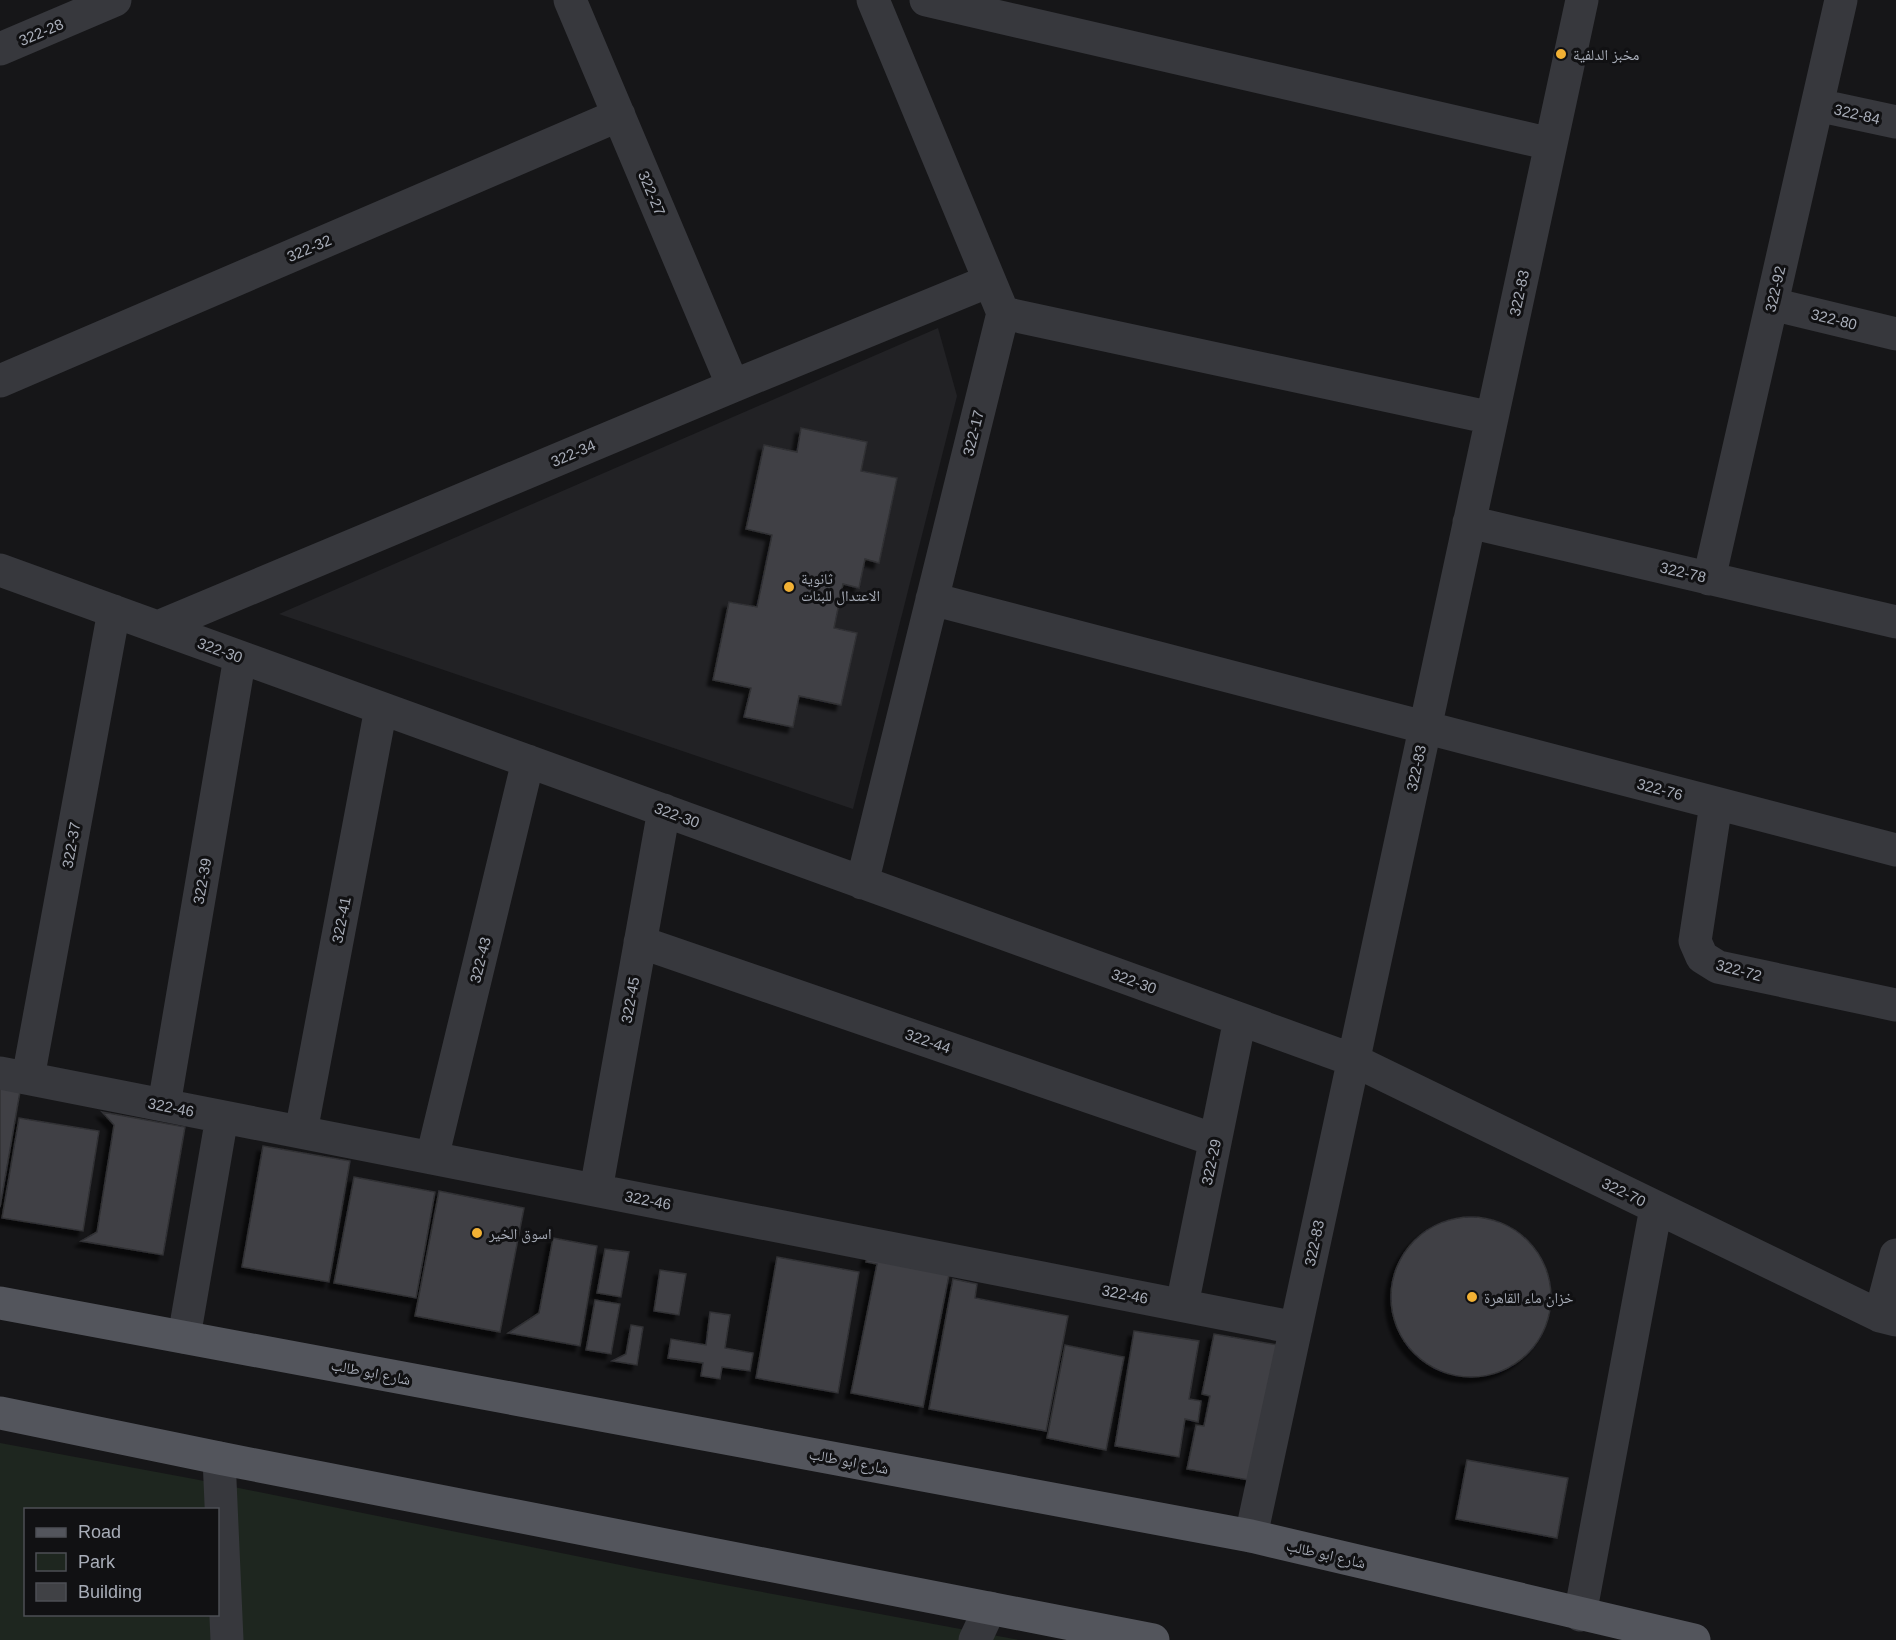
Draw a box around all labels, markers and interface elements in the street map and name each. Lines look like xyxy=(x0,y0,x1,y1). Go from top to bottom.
street label: 322-28 xyxy=(16,15,66,49)
place label: مخبز الدلفية xyxy=(1573,46,1640,64)
marker: مخبز الدلفية xyxy=(1554,47,1568,61)
street label: 322-84 xyxy=(1832,100,1882,128)
street label: 322-27 xyxy=(635,168,669,218)
street label: 322-32 xyxy=(284,231,334,265)
street label: 322-92 xyxy=(1761,264,1789,314)
street label: 322-83 xyxy=(1506,268,1532,318)
street label: 322-80 xyxy=(1809,305,1859,333)
street label: 322-17 xyxy=(959,408,987,458)
street label: 322-34 xyxy=(548,436,598,470)
street label: 322-78 xyxy=(1658,558,1708,586)
place label: ثانوية الاعتدال للبنات xyxy=(801,570,880,606)
marker: ثانوية الاعتدال للبنات xyxy=(782,580,796,594)
street label: 322-30 xyxy=(195,634,245,666)
street label: 322-83 xyxy=(1403,743,1429,793)
street label: 322-76 xyxy=(1635,775,1685,803)
street label: 322-30 xyxy=(652,799,702,831)
street label: 322-37 xyxy=(59,821,83,869)
street label: 322-39 xyxy=(190,857,214,905)
street label: 322-41 xyxy=(328,895,354,945)
street label: 322-43 xyxy=(466,935,494,985)
street label: 322-72 xyxy=(1714,956,1764,984)
street label: 322-30 xyxy=(1109,965,1159,997)
street label: 322-45 xyxy=(618,976,642,1024)
street label: 322-44 xyxy=(903,1025,953,1057)
street label: 322-46 xyxy=(146,1094,196,1120)
street label: 322-29 xyxy=(1198,1137,1224,1187)
street label: 322-70 xyxy=(1599,1174,1649,1210)
street label: 322-46 xyxy=(623,1187,673,1213)
street label: 322-83 xyxy=(1301,1218,1327,1268)
place label: اسوق الخير xyxy=(488,1225,552,1244)
marker: اسوق الخير xyxy=(470,1226,484,1240)
street label: 322-46 xyxy=(1100,1281,1150,1307)
place label: خزان ماء القاهرة xyxy=(1484,1289,1574,1308)
marker: خزان ماء القاهرة xyxy=(1465,1290,1479,1304)
street label: شارع ابو طالب xyxy=(329,1356,412,1390)
street label: شارع ابو طالب xyxy=(807,1445,890,1479)
legend xyxy=(24,1508,219,1616)
text: Road xyxy=(78,1522,121,1542)
street label: شارع ابو طالب xyxy=(1284,1537,1367,1573)
text: Park xyxy=(78,1552,116,1572)
text: Building xyxy=(78,1582,142,1602)

